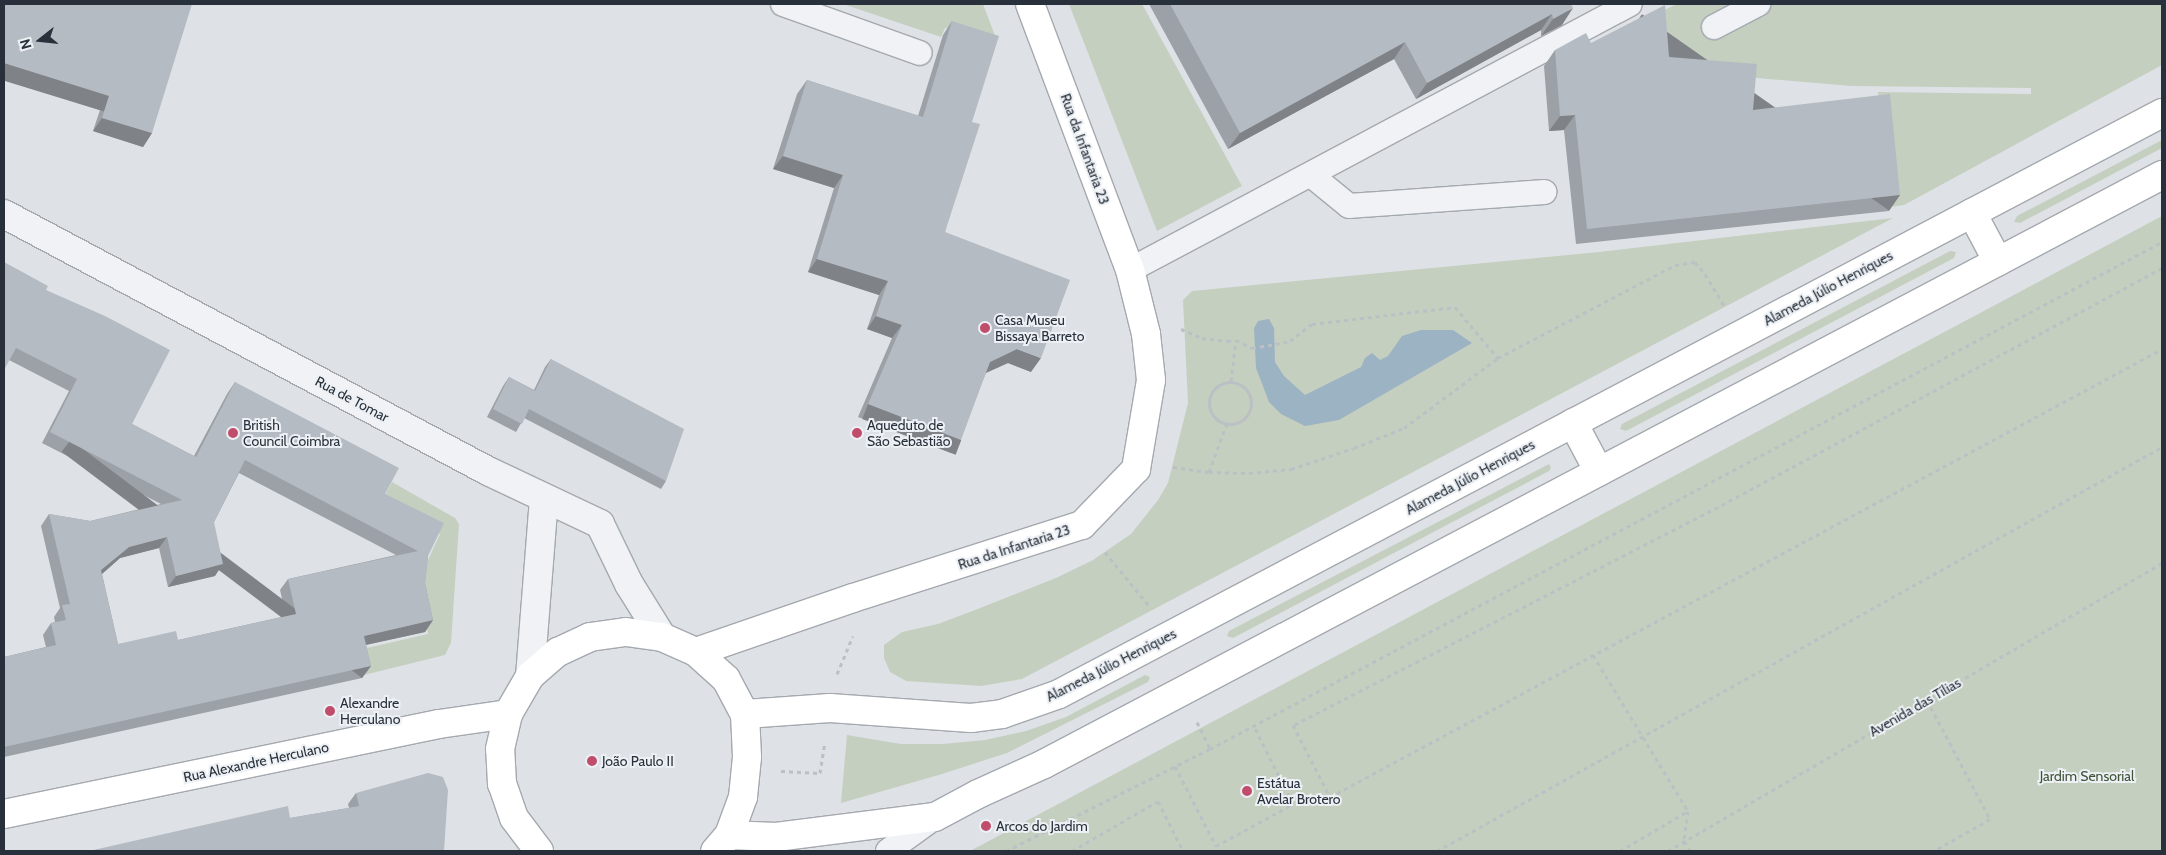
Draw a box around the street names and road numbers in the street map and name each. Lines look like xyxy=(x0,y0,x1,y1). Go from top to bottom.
street label: Rua da Infantaria 23 xyxy=(1057,91,1113,207)
street label: Alameda Júlio Henriques xyxy=(1761,247,1895,329)
street label: Rua de Tomar xyxy=(312,373,392,425)
street label: Alameda Júlio Henriques xyxy=(1403,436,1537,518)
street label: Rua da Infantaria 23 xyxy=(956,521,1072,573)
street label: Alameda Júlio Henriques xyxy=(1043,625,1179,705)
street label: Avenida das Tílias xyxy=(1866,674,1964,740)
street label: Rua Alexandre Herculano xyxy=(182,738,330,786)

